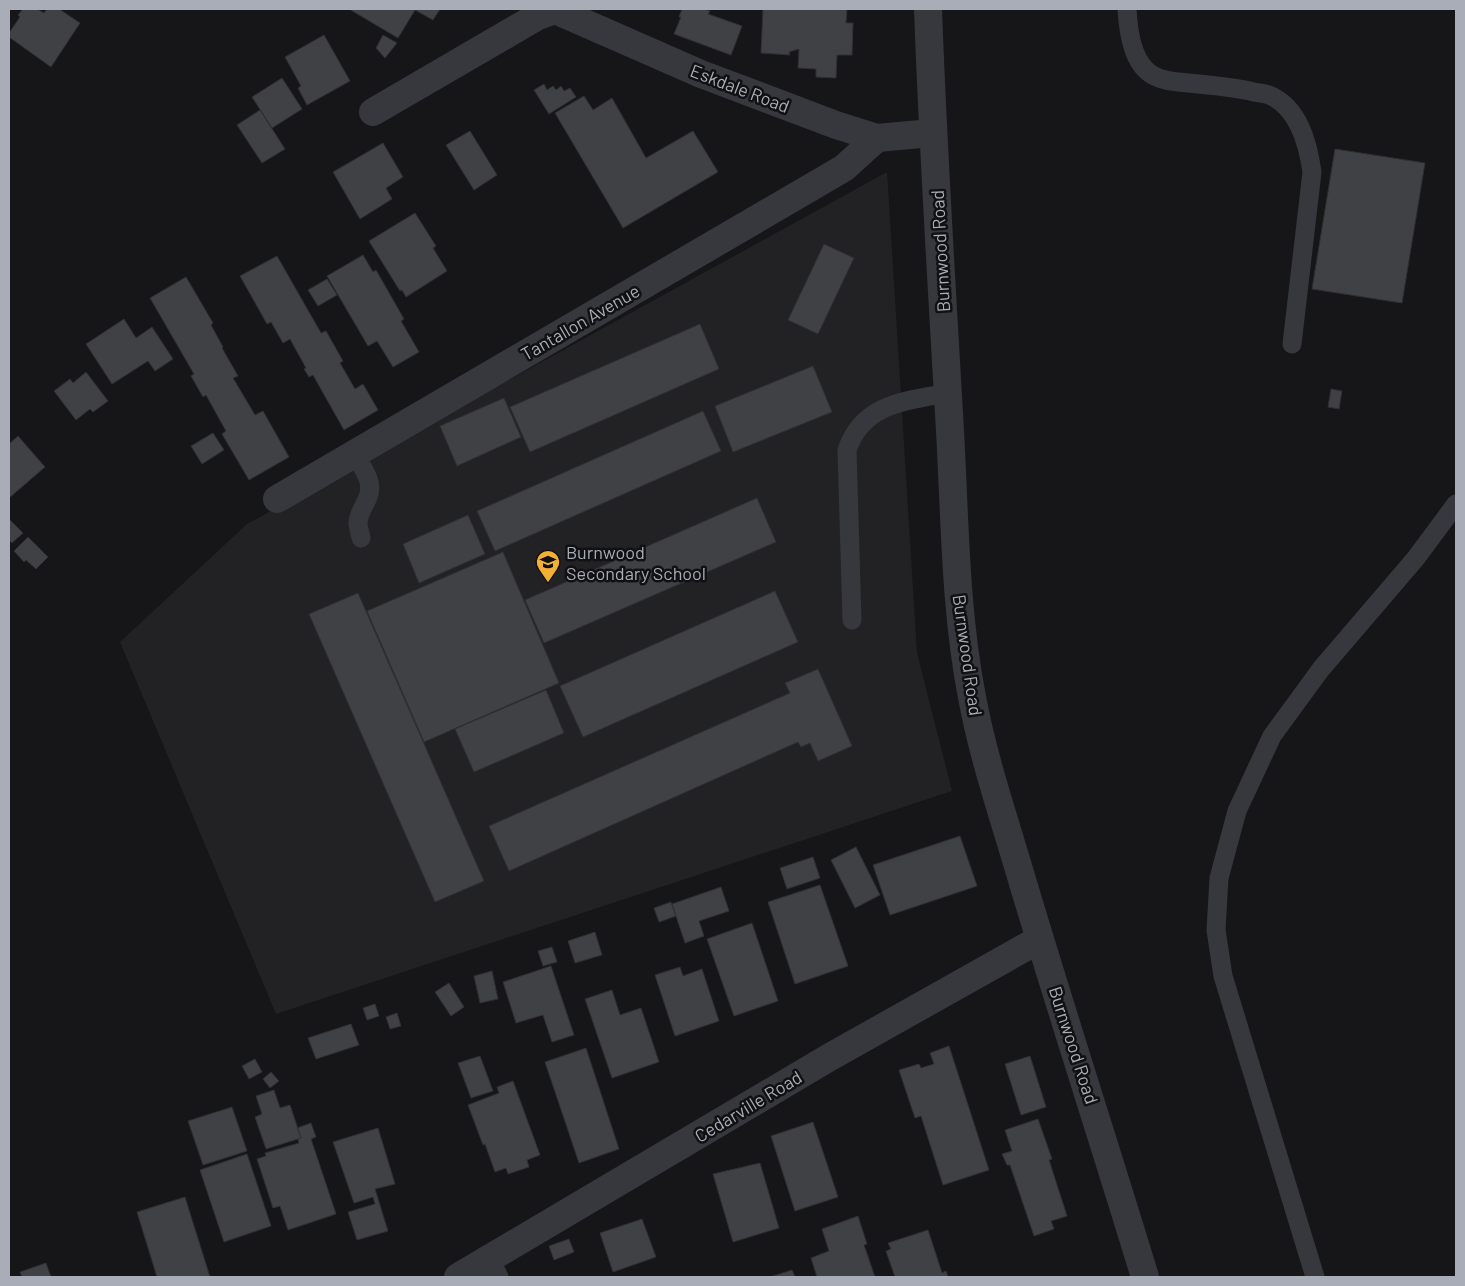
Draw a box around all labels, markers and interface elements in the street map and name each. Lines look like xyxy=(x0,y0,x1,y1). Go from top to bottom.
street label: Eskdale Road xyxy=(687,59,793,117)
street label: Burnwood Road xyxy=(926,189,954,313)
street label: Tantallon Avenue xyxy=(517,279,643,365)
place label: Burnwood Secondary School xyxy=(566,541,706,584)
school or university icon: Burnwood Secondary School xyxy=(535,549,561,583)
street label: Burnwood Road xyxy=(949,593,987,717)
street label: Burnwood Road xyxy=(1045,983,1103,1107)
street label: Cedarville Road xyxy=(690,1065,806,1147)

